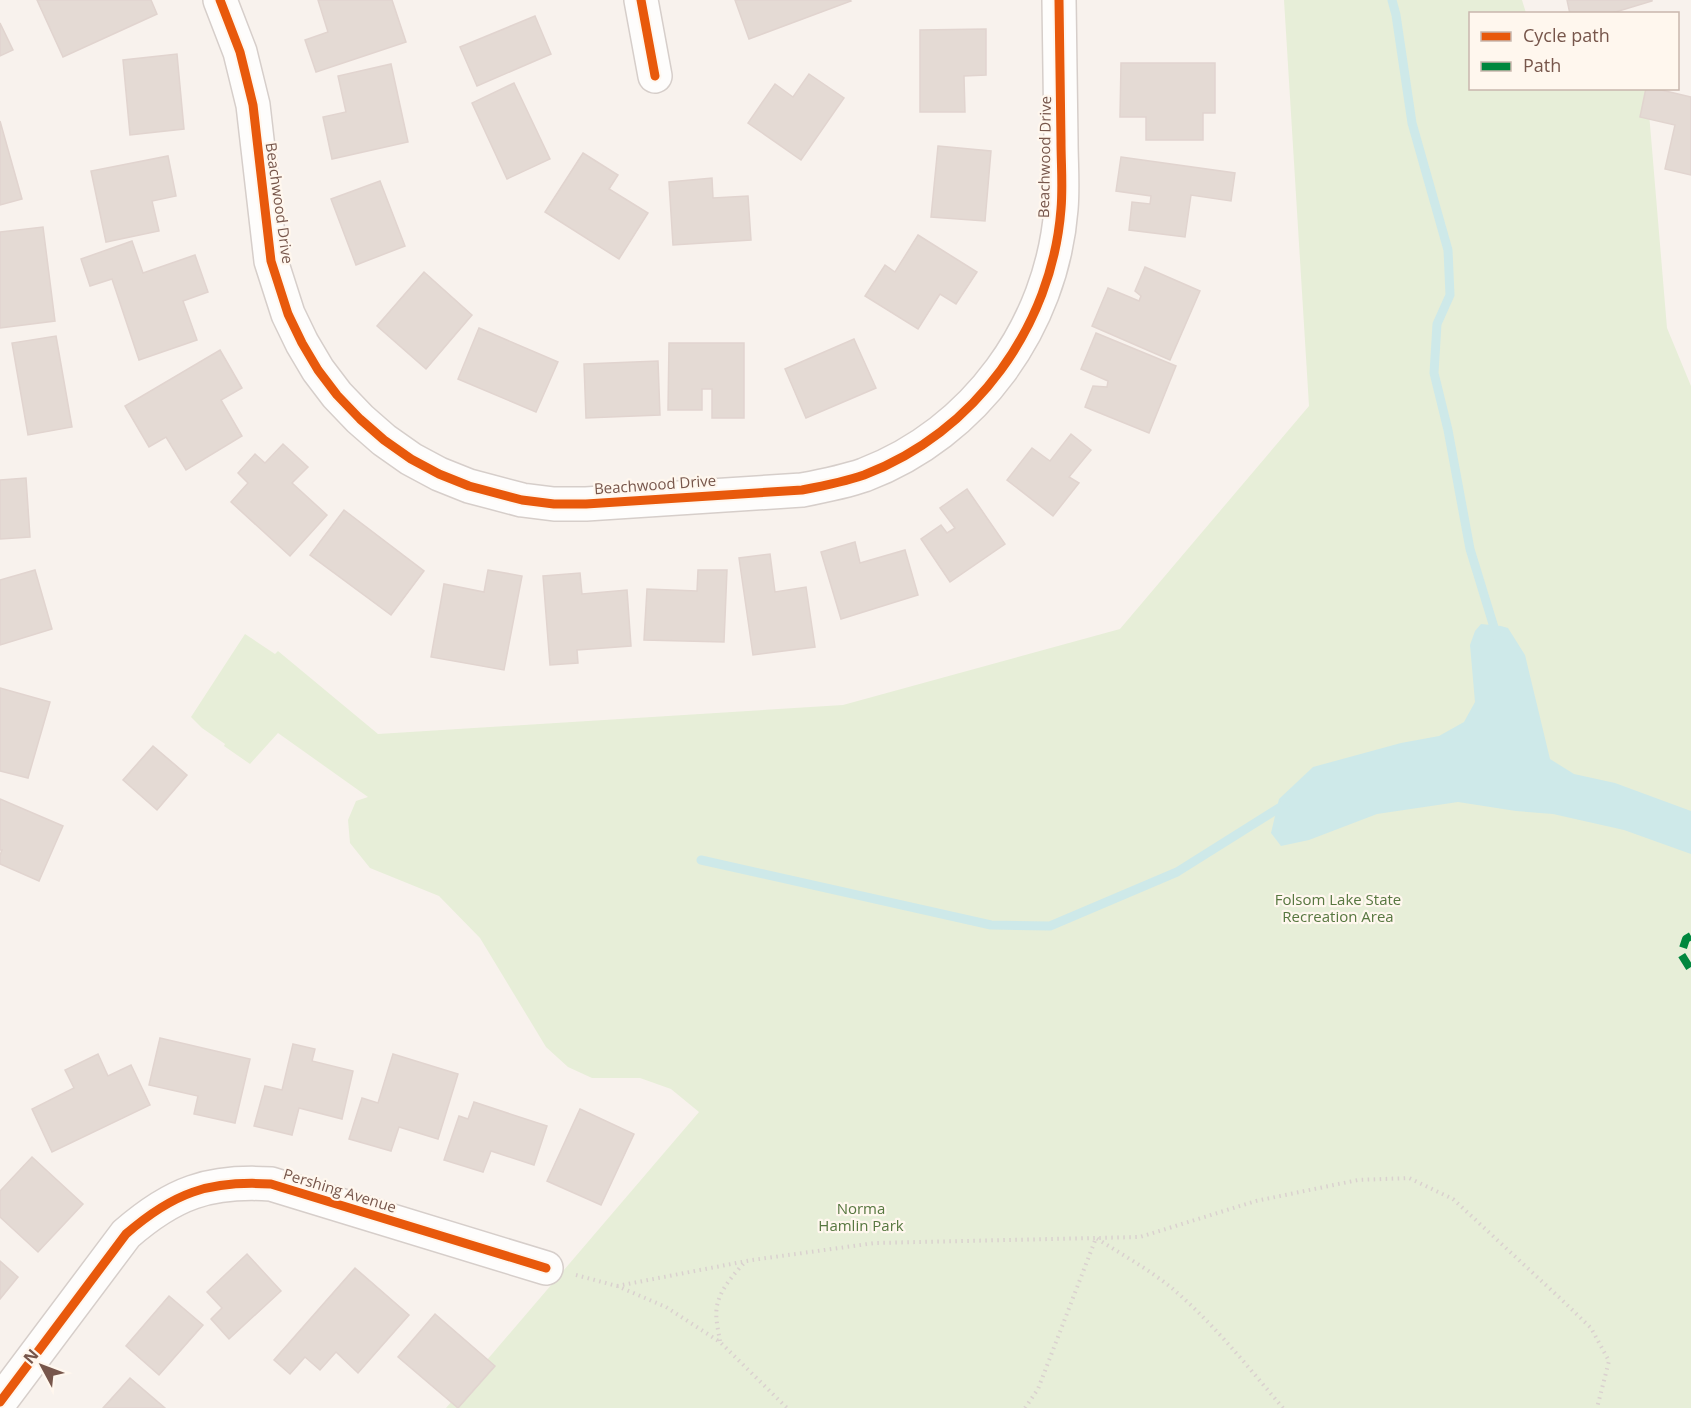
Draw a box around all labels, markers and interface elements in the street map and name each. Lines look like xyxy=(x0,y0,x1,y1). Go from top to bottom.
legend xyxy=(1469,12,1679,90)
text: Cycle path xyxy=(1523,23,1610,47)
text: Path xyxy=(1523,53,1561,77)
street label: Beachwood Drive xyxy=(1033,96,1055,218)
street label: Beachwood Drive xyxy=(262,141,298,265)
street label: Beachwood Drive xyxy=(593,470,717,498)
park label: Folsom Lake State Recreation Area xyxy=(1275,889,1401,926)
street label: Pershing Avenue xyxy=(281,1163,399,1217)
park label: Norma Hamlin Park xyxy=(818,1198,904,1235)
north arrow xyxy=(12,1336,72,1396)
text: N xyxy=(18,1344,43,1368)

